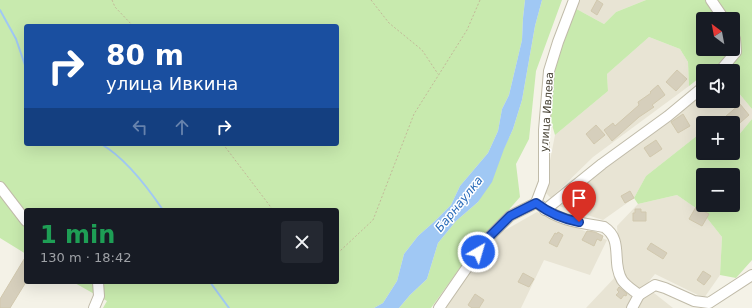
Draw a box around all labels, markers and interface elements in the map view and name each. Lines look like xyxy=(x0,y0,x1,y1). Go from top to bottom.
north arrow xyxy=(696,12,740,56)
map controls xyxy=(696,12,740,212)
text: 80 m xyxy=(106,39,184,72)
icon: right xyxy=(40,40,92,92)
button: sound xyxy=(696,64,740,108)
street label: улица Ивлева xyxy=(538,72,556,152)
text: улица Ивкина xyxy=(106,73,238,94)
icon: left xyxy=(129,116,151,138)
icon: ahead xyxy=(171,116,193,138)
icon: right xyxy=(213,116,235,138)
button: + xyxy=(696,116,740,160)
button: − xyxy=(696,168,740,212)
water label: Барнаулка xyxy=(432,173,486,235)
pin xyxy=(562,181,596,222)
icon: arrive xyxy=(568,187,590,209)
text: 1 min xyxy=(40,221,115,249)
button: close xyxy=(281,221,323,263)
position arrow xyxy=(457,231,499,273)
text: 130 m · 18:42 xyxy=(40,250,131,265)

